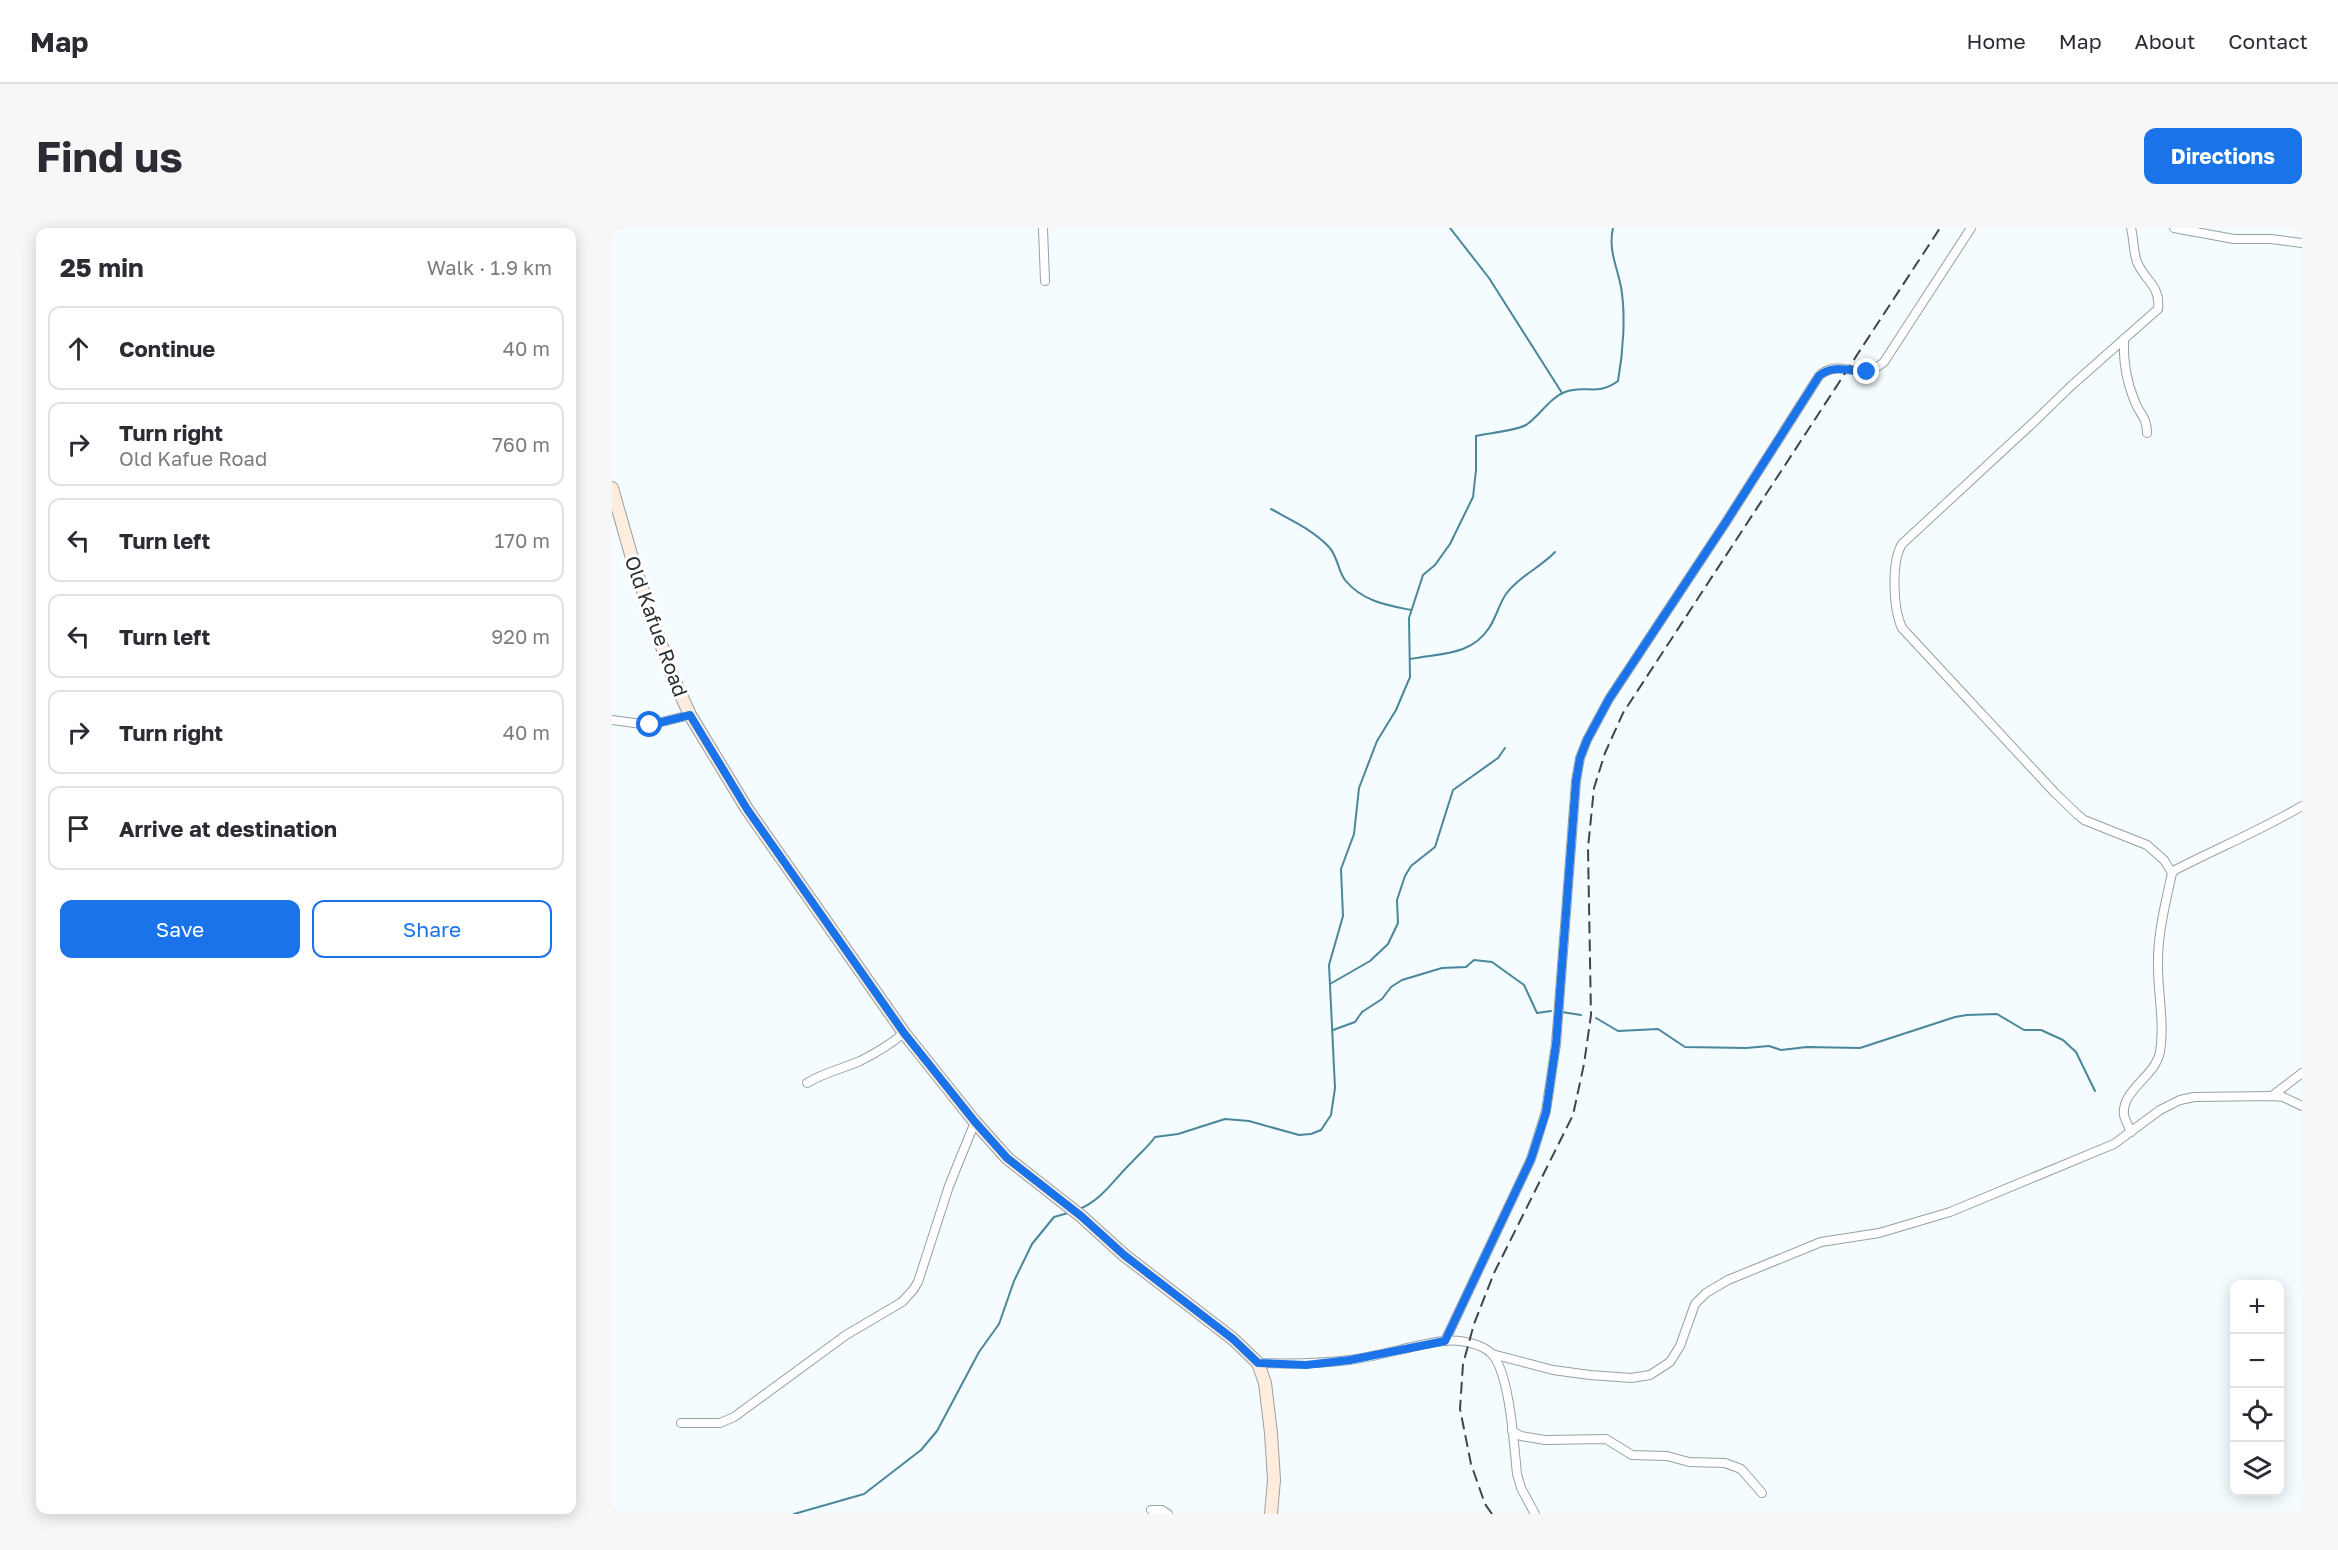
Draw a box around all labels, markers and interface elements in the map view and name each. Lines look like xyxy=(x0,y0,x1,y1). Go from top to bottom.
text: Map xyxy=(30,25,88,58)
text: Home xyxy=(1966,28,2026,54)
text: Map xyxy=(2059,28,2102,54)
text: About xyxy=(2135,28,2195,54)
text: Contact xyxy=(2228,28,2308,54)
button: Directions xyxy=(2144,128,2302,184)
text: Find us xyxy=(36,131,183,181)
text: 25 min xyxy=(60,252,144,283)
text: Walk · 1.9 km xyxy=(427,255,552,279)
icon: ahead xyxy=(62,332,95,365)
text: Continue xyxy=(119,335,215,362)
text: 40 m xyxy=(503,336,550,360)
route end xyxy=(1853,358,1879,384)
text: Turn right xyxy=(119,419,223,446)
icon: right xyxy=(62,428,95,461)
text: 760 m xyxy=(492,432,550,456)
text: Old Kafue Road xyxy=(119,446,267,470)
icon: left xyxy=(62,524,95,557)
text: Turn left xyxy=(119,527,210,554)
text: 170 m xyxy=(495,528,550,552)
street label: Old Kafue Road xyxy=(620,552,694,700)
icon: left xyxy=(62,620,95,653)
text: Turn left xyxy=(119,623,210,650)
text: 920 m xyxy=(491,624,550,648)
route start xyxy=(636,711,662,737)
icon: right xyxy=(62,716,95,749)
text: Turn right xyxy=(119,719,223,746)
text: 40 m xyxy=(503,720,550,744)
icon: arrive xyxy=(62,812,95,845)
text: Arrive at destination xyxy=(119,815,337,842)
button: Save xyxy=(60,900,300,958)
button: Share xyxy=(312,900,552,958)
map controls xyxy=(2230,1280,2284,1496)
button: + xyxy=(2230,1280,2284,1334)
button: − xyxy=(2230,1334,2284,1388)
button: locate xyxy=(2230,1388,2284,1442)
button: layers xyxy=(2230,1442,2284,1496)

